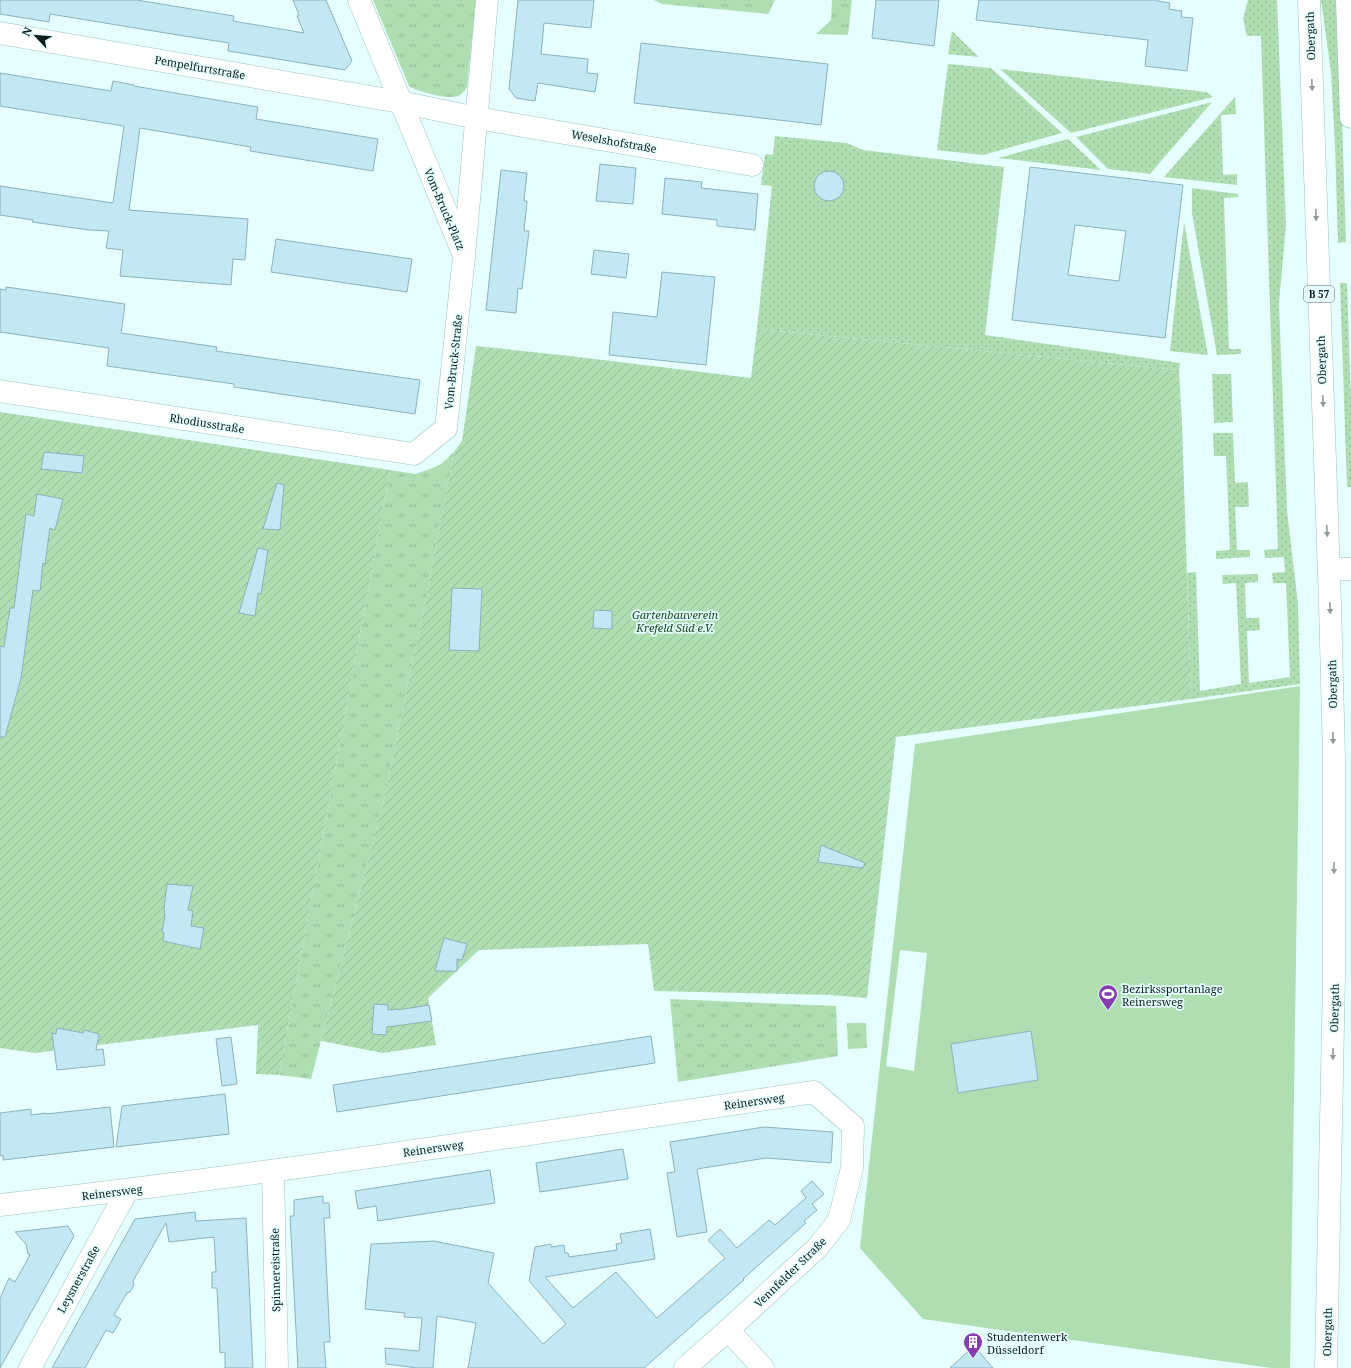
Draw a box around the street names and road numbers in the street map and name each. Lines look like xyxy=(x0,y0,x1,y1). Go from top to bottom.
street label: Obergath xyxy=(1302,11,1318,61)
street label: Pempelfurtstraße xyxy=(153,52,247,82)
street label: Weselshofstraße xyxy=(570,126,658,156)
street label: Vom-Bruck-Platz xyxy=(421,166,469,252)
road number: B 57 xyxy=(1304,286,1334,302)
street label: Vom-Bruck-Straße xyxy=(441,314,465,410)
street label: Obergath xyxy=(1313,335,1329,385)
street label: Rhodiusstraße xyxy=(168,410,246,436)
street label: Obergath xyxy=(1324,659,1340,709)
street label: Obergath xyxy=(1326,983,1342,1033)
street label: Reinersweg xyxy=(723,1089,785,1113)
street label: Reinersweg xyxy=(402,1136,464,1160)
street label: Reinersweg xyxy=(81,1181,143,1203)
street label: Spinnereistraße xyxy=(267,1228,283,1312)
street label: Vennfelder Straße xyxy=(751,1234,829,1310)
street label: Leysnerstraße xyxy=(53,1242,103,1315)
street label: Obergath xyxy=(1319,1307,1335,1357)

